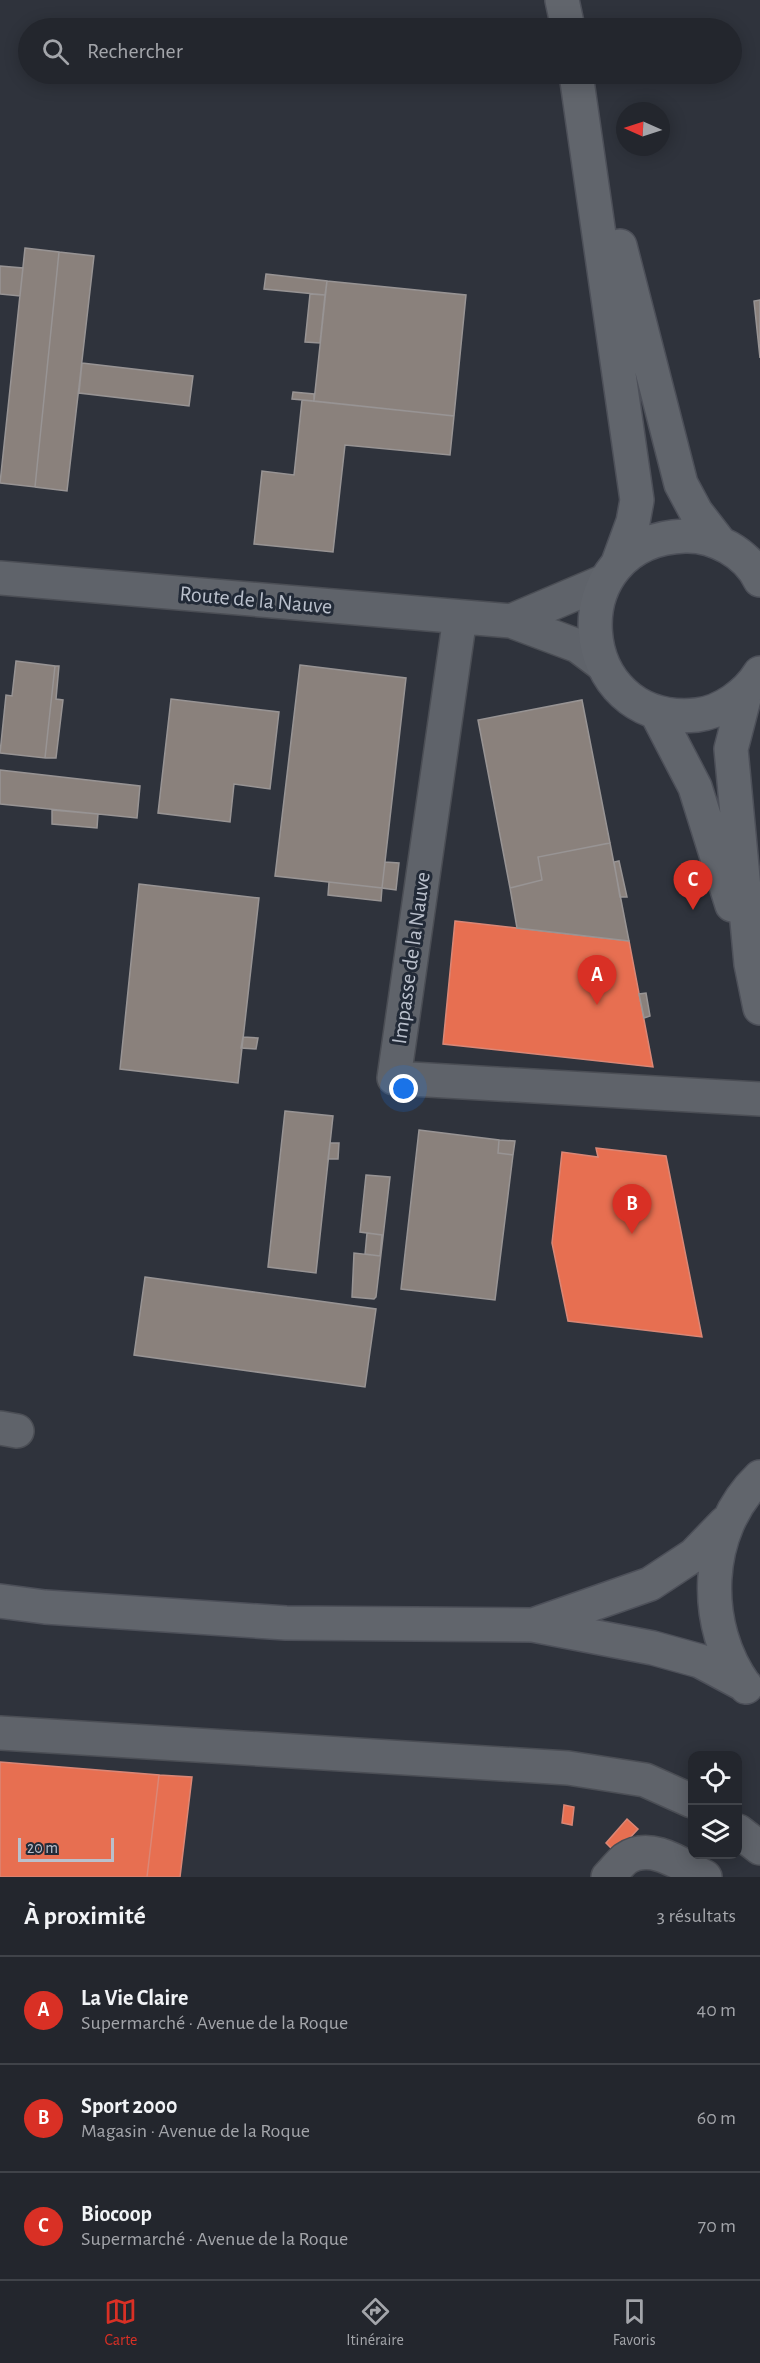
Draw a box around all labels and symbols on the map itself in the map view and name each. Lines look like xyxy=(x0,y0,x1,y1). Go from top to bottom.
north arrow xyxy=(616,102,670,156)
street label: Route de la Nauve xyxy=(179,582,333,618)
pin: C xyxy=(674,860,712,910)
street label: Impasse de la Nauve xyxy=(388,870,434,1046)
pin: A xyxy=(578,956,616,1005)
your location xyxy=(389,1074,418,1103)
pin: B xyxy=(612,1184,652,1234)
scale bar xyxy=(18,1835,114,1862)

